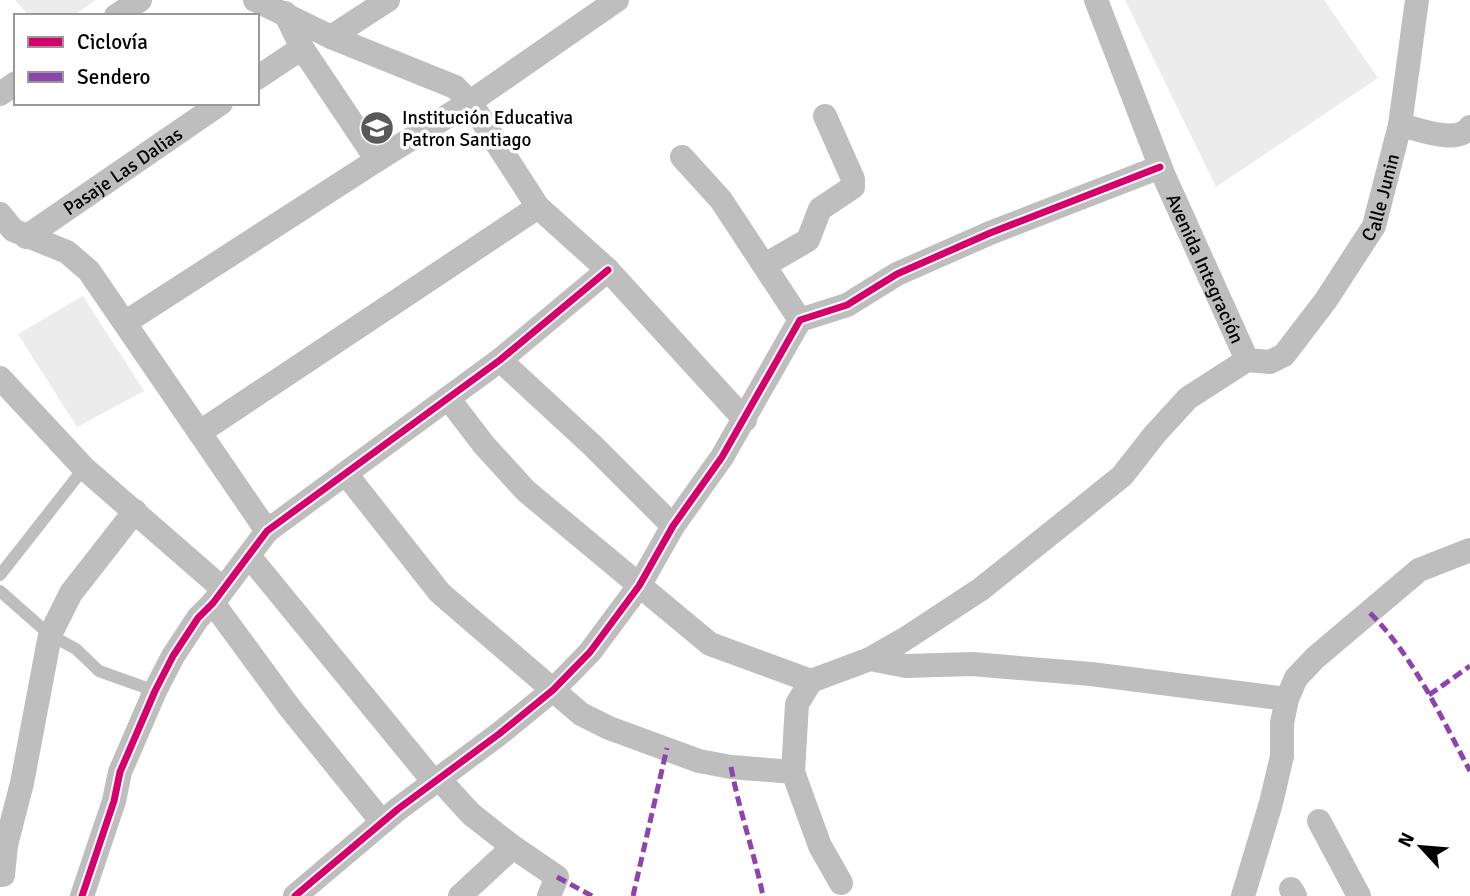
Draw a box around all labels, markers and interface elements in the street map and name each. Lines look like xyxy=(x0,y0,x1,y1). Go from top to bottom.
legend xyxy=(14,14,259,105)
text: Ciclovía xyxy=(77,29,148,55)
text: Sendero xyxy=(77,64,151,90)
place label: Institución Educativa Patron Santiago xyxy=(402,106,573,152)
school or university icon: Institución Educativa Patron Santiago xyxy=(358,109,396,147)
street label: Pasaje Las Dalias xyxy=(59,122,187,221)
street label: Calle Junin xyxy=(1356,151,1405,246)
street label: Avenida Integración xyxy=(1161,190,1249,347)
north arrow xyxy=(1386,812,1456,882)
text: N xyxy=(1393,829,1420,851)

